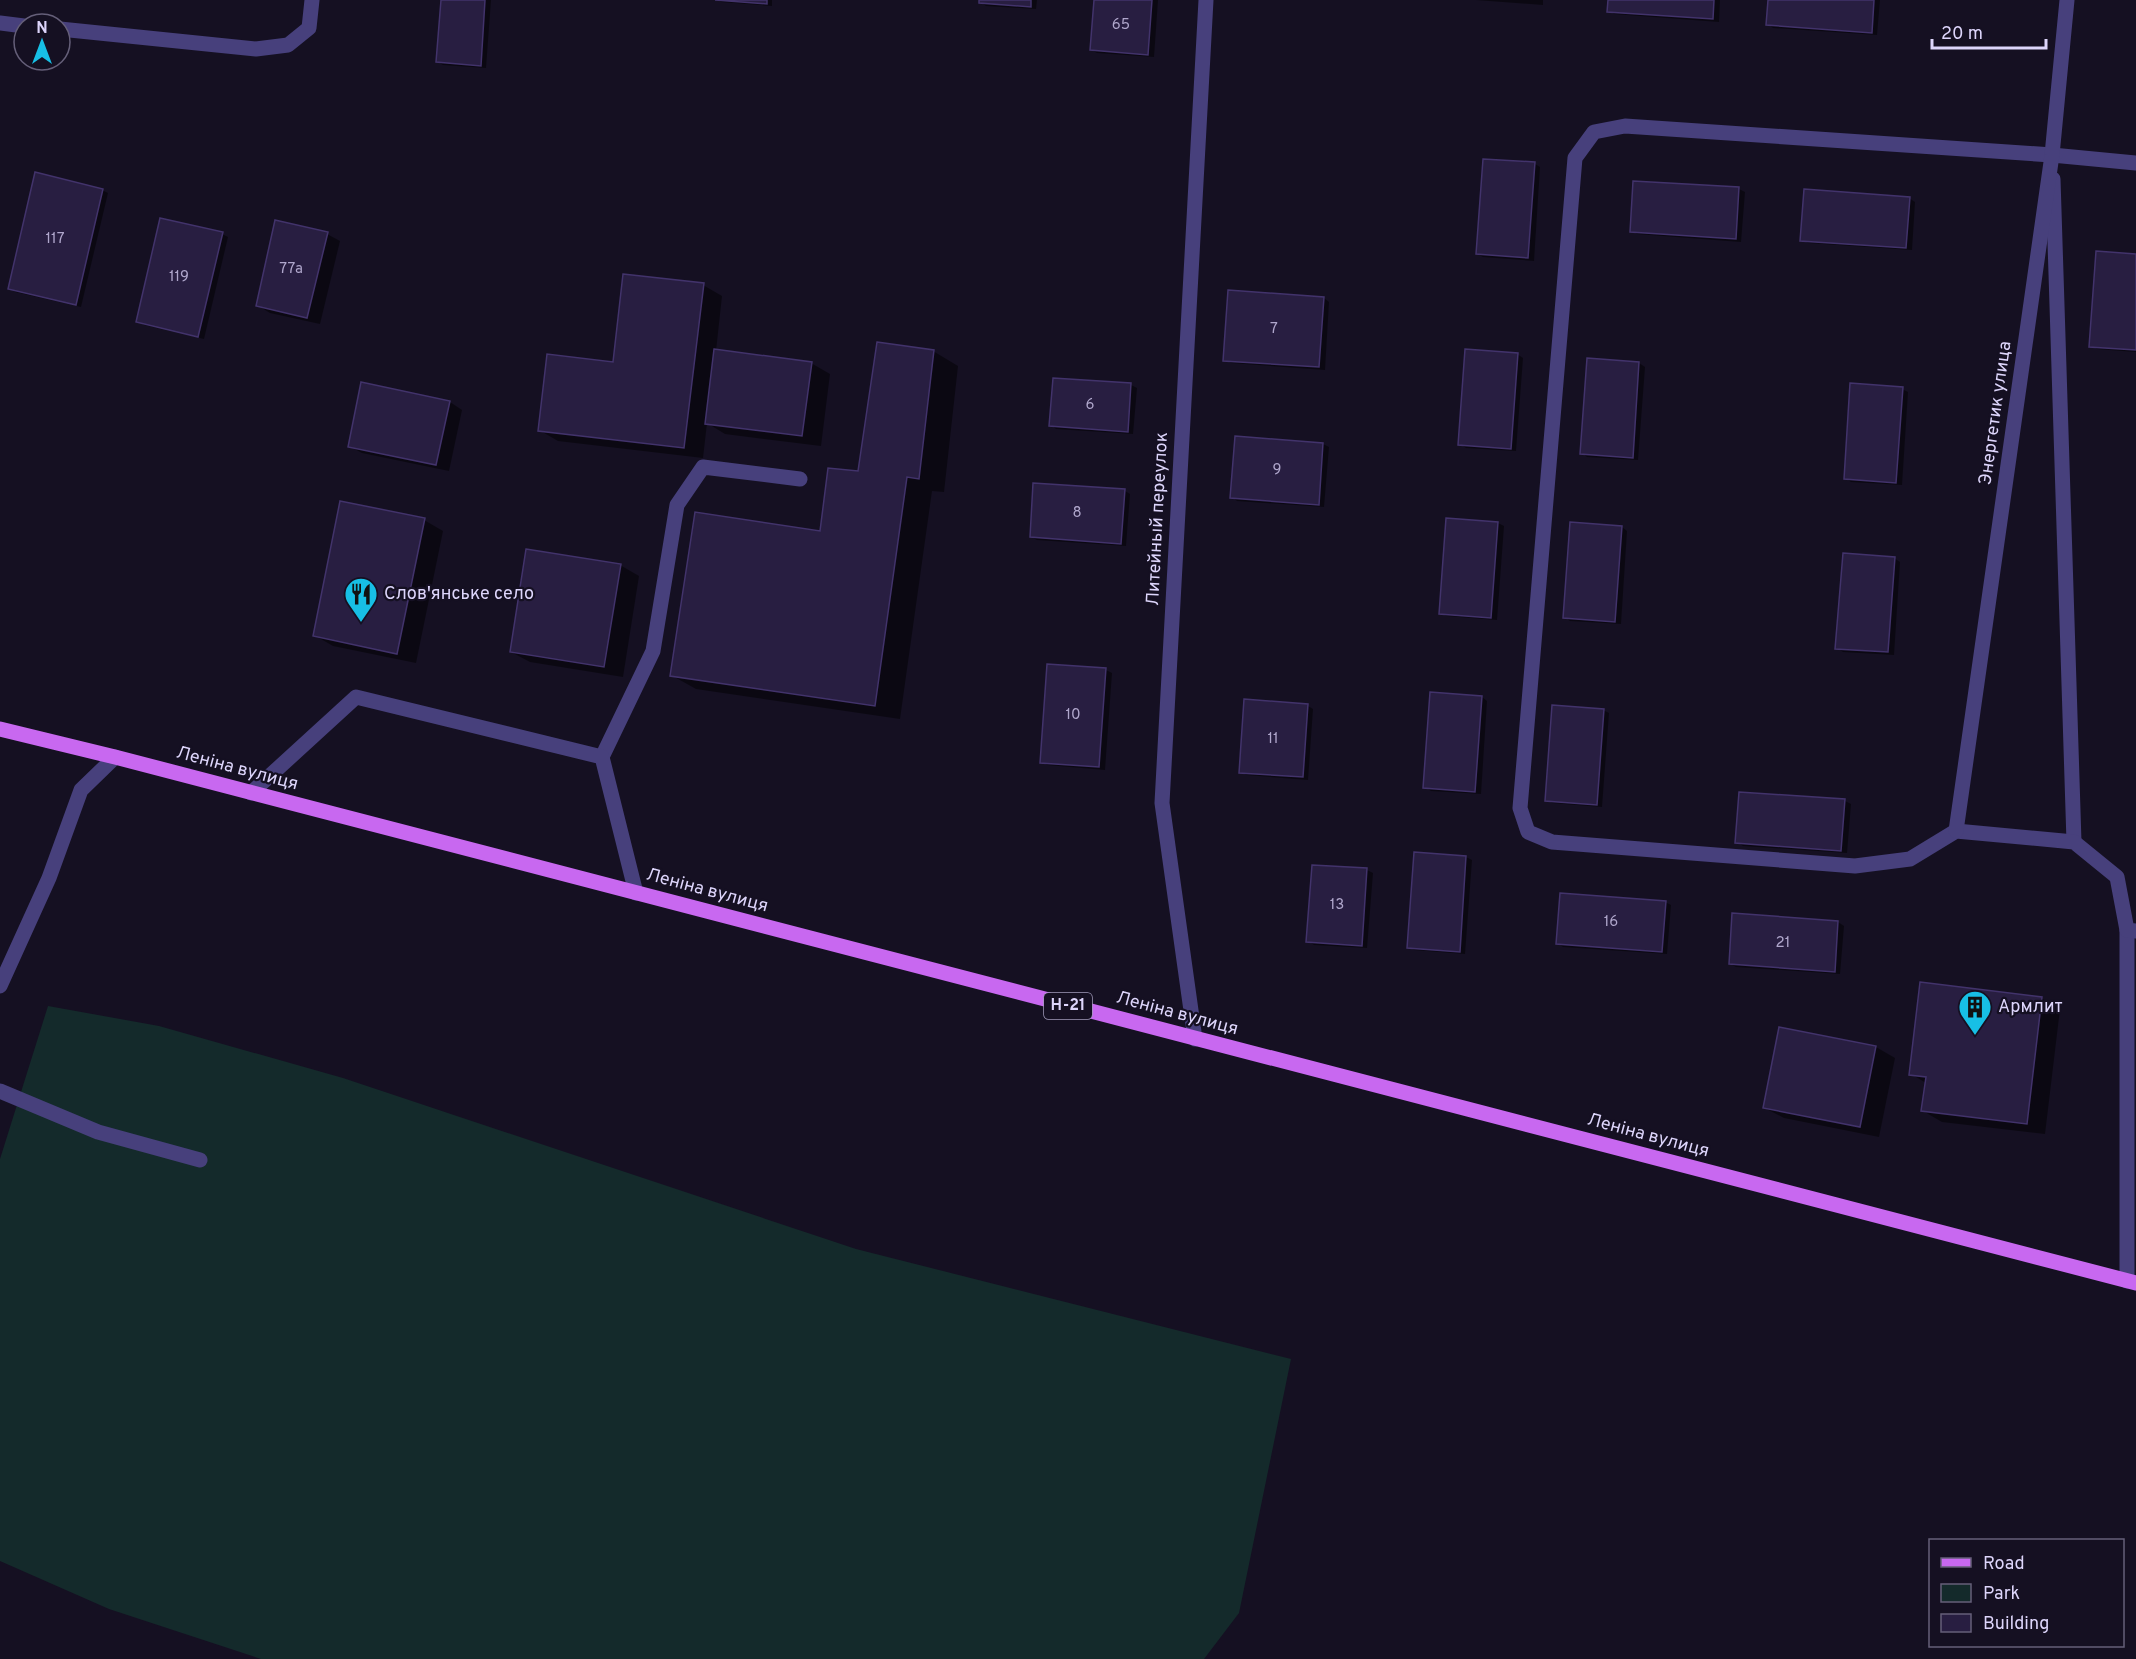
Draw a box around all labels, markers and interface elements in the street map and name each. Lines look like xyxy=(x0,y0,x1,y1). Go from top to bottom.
north arrow xyxy=(12,12,72,72)
scale bar xyxy=(1932,12,2046,50)
house number: 65 xyxy=(1112,16,1130,35)
text: N xyxy=(36,19,48,39)
text: 20 m xyxy=(1941,23,1983,46)
house number: 117 xyxy=(46,230,65,249)
house number: 77а xyxy=(279,260,303,279)
house number: 119 xyxy=(169,268,189,287)
house number: 7 xyxy=(1270,320,1278,339)
street label: Энергетик улица xyxy=(1975,340,2017,486)
house number: 6 xyxy=(1086,396,1095,415)
street label: Литейный переулок xyxy=(1142,431,1174,607)
house number: 9 xyxy=(1273,461,1281,480)
house number: 8 xyxy=(1072,504,1082,523)
restaurant icon: Слов'янське село xyxy=(343,576,379,623)
place label: Слов'янське село xyxy=(384,583,534,606)
house number: 10 xyxy=(1065,706,1081,725)
house number: 11 xyxy=(1267,730,1279,749)
street label: Леніна вулиця xyxy=(173,742,301,796)
street label: Леніна вулиця xyxy=(643,864,771,918)
house number: 13 xyxy=(1330,896,1344,915)
house number: 16 xyxy=(1604,913,1618,932)
house number: 21 xyxy=(1776,934,1790,953)
street label: Леніна вулиця xyxy=(1113,987,1241,1041)
building icon: Армлит xyxy=(1957,989,1993,1036)
road number: Н-21 xyxy=(1044,993,1092,1019)
place label: Армлит xyxy=(1998,996,2063,1019)
street label: Леніна вулиця xyxy=(1584,1109,1712,1163)
legend xyxy=(1929,1539,2124,1647)
text: Road xyxy=(1983,1553,2025,1576)
text: Park xyxy=(1983,1583,2020,1606)
text: Building xyxy=(1983,1613,2049,1636)

